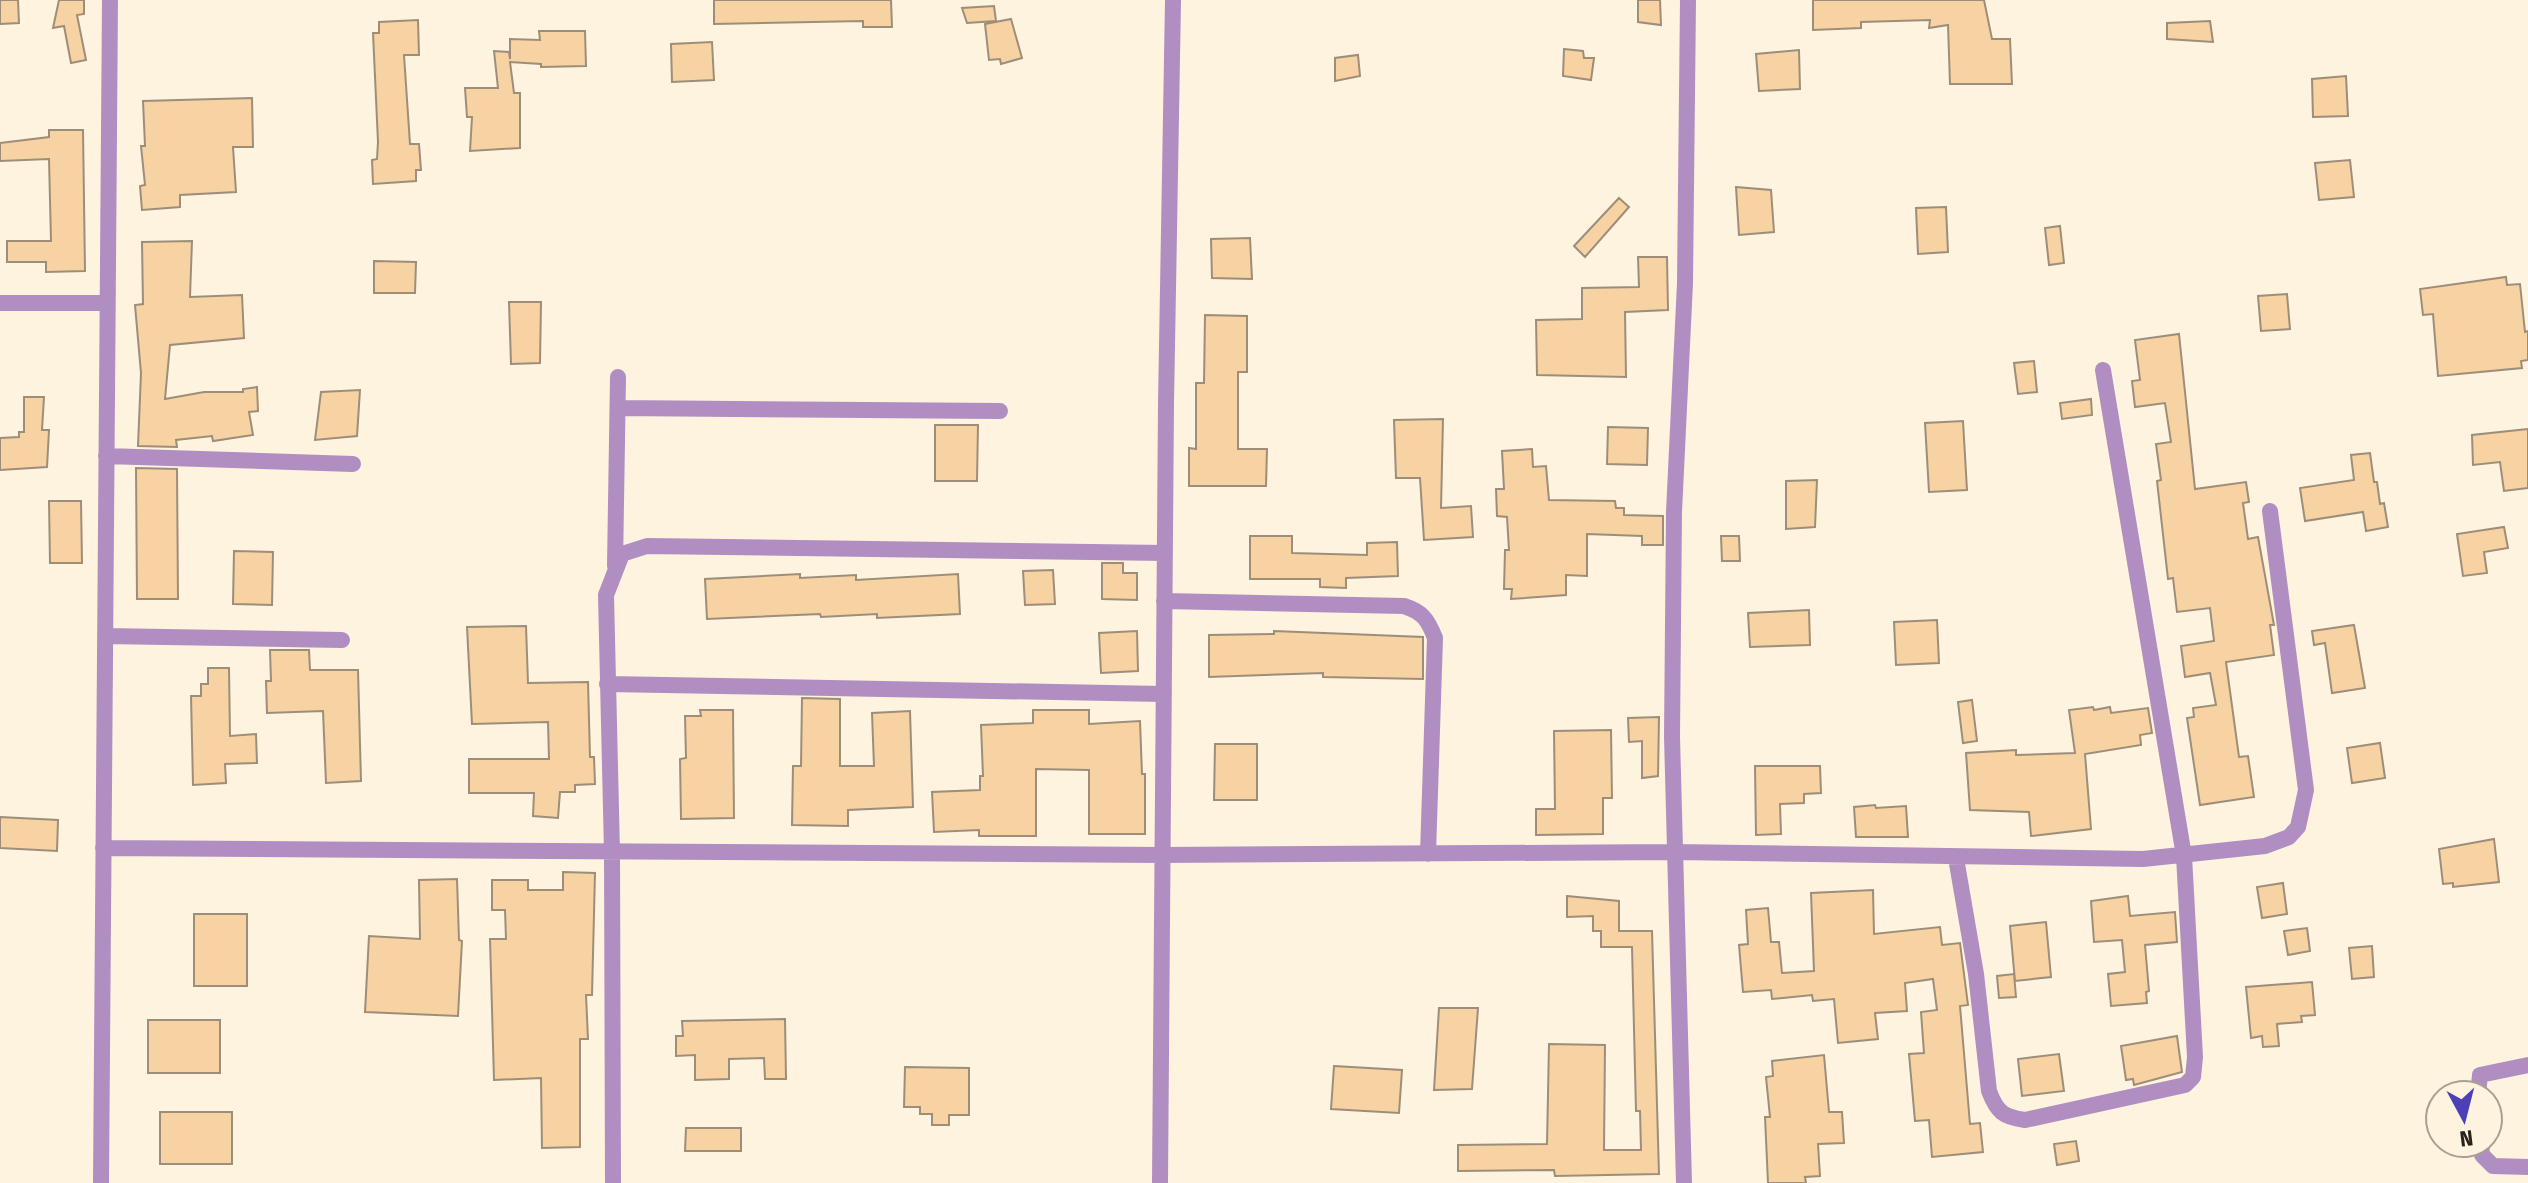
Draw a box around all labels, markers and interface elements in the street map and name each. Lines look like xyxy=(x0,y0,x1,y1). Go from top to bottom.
north arrow xyxy=(2424,1079,2504,1159)
text: N xyxy=(2458,1124,2475,1153)

